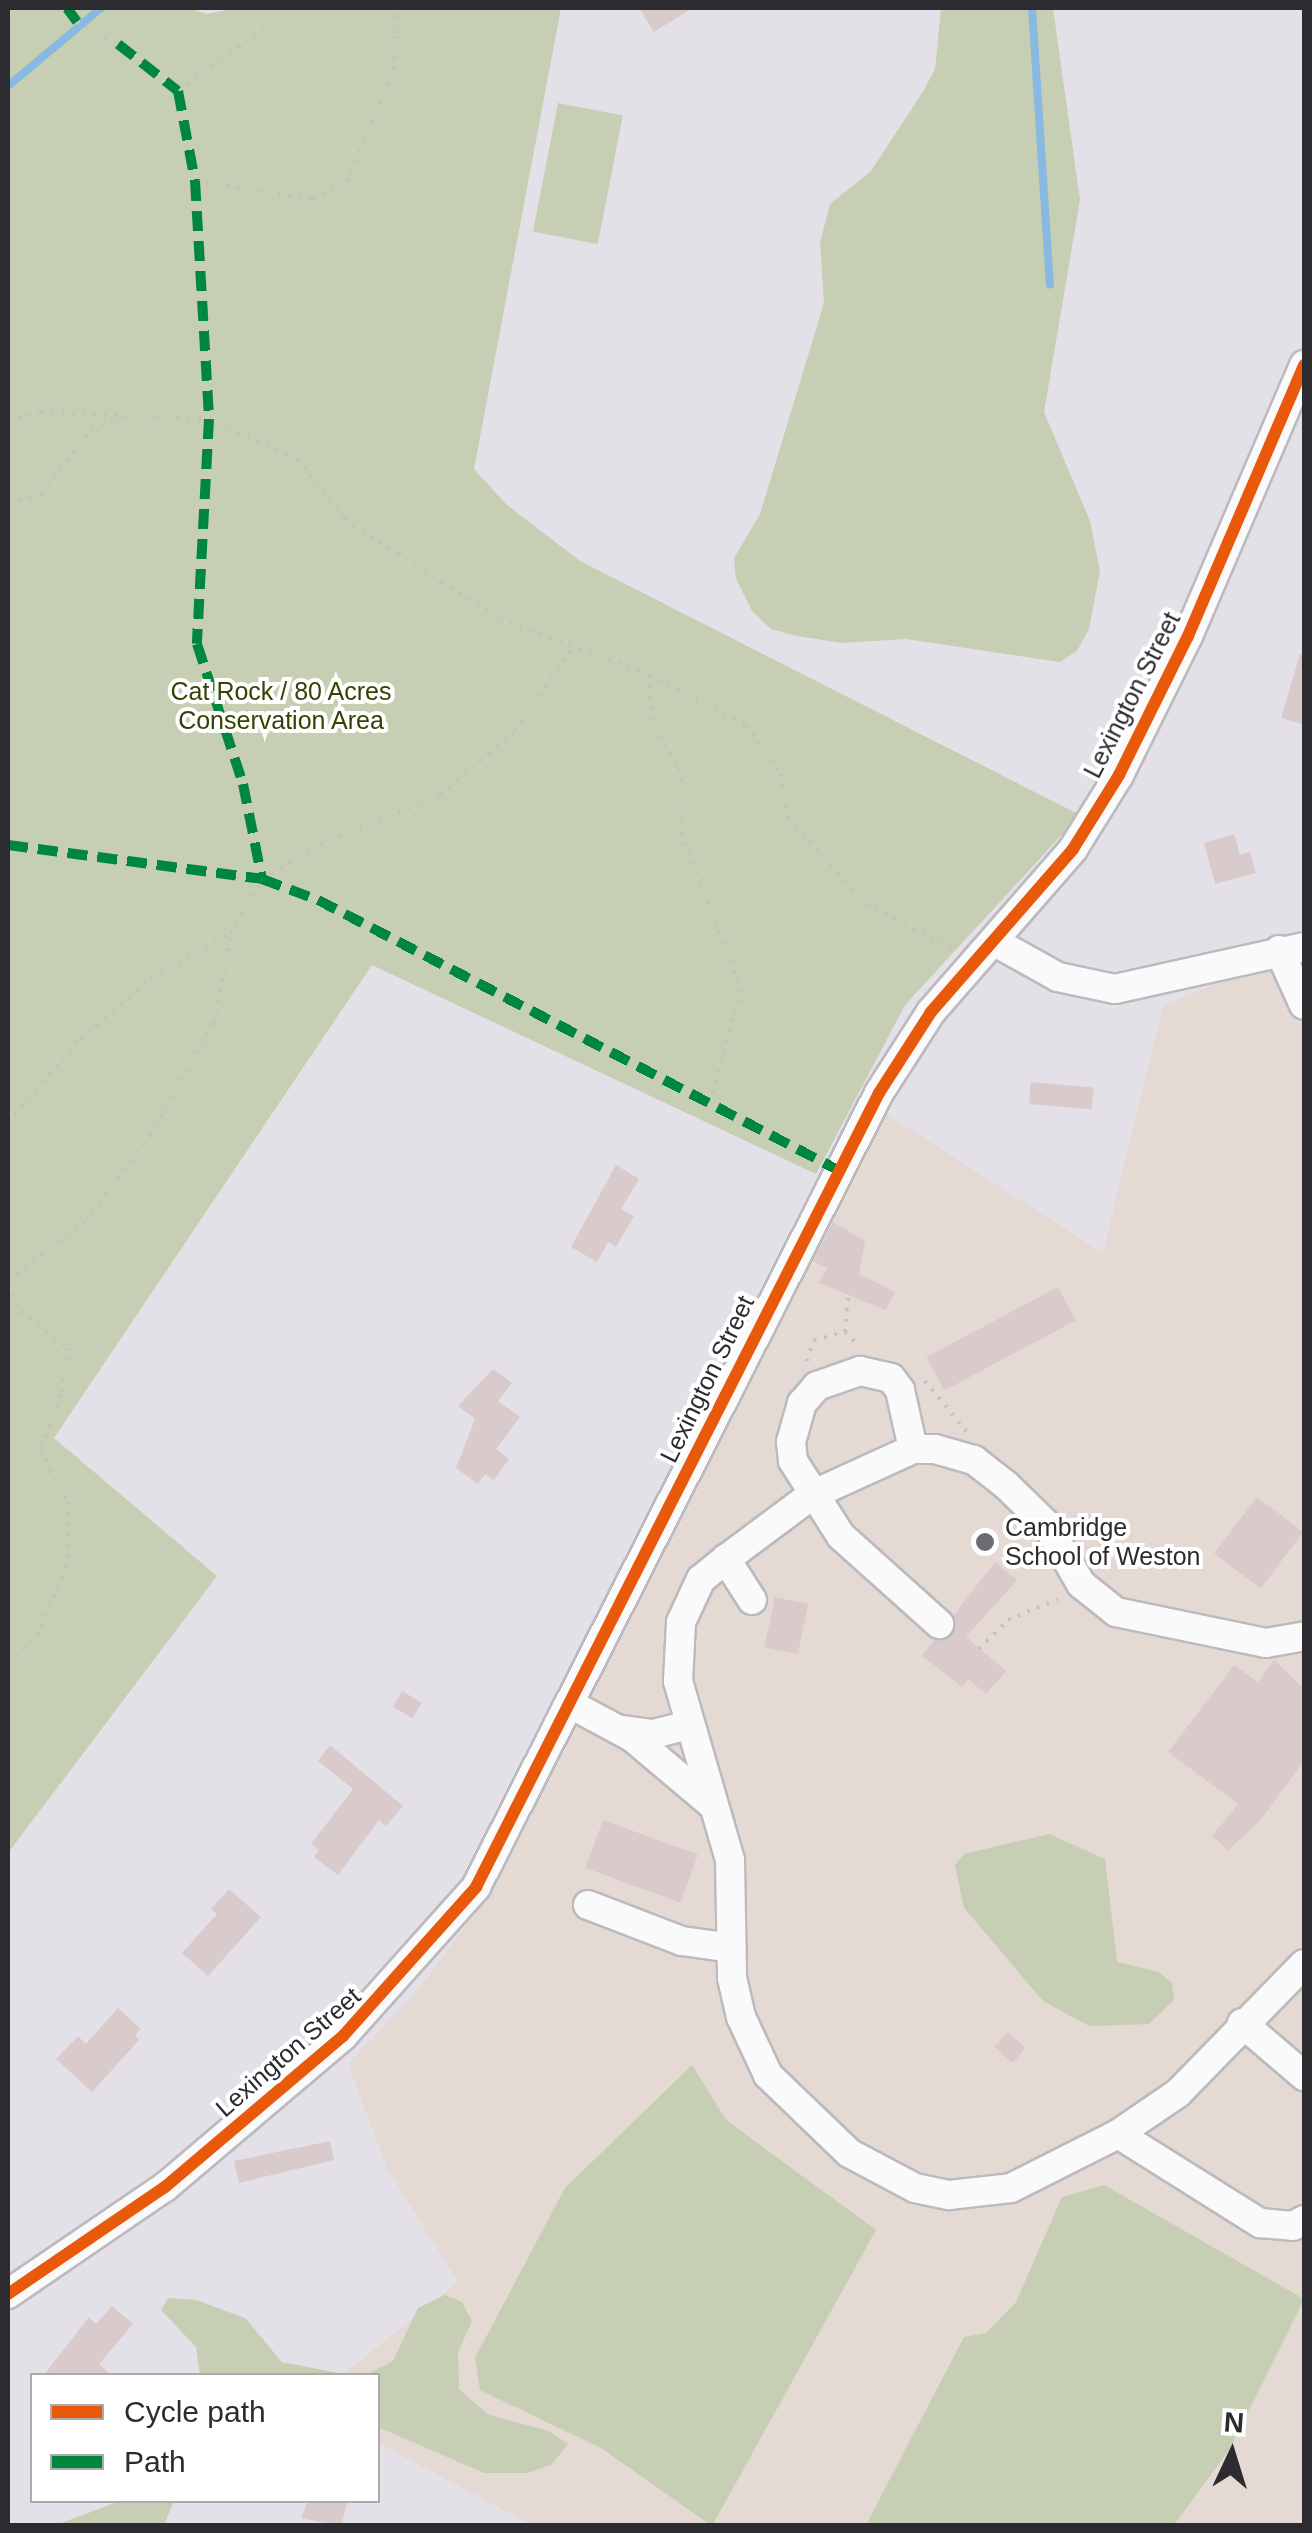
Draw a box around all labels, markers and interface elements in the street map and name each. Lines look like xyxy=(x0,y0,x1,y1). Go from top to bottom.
street label: Lexington Street xyxy=(1077,607,1187,783)
park label: Cat Rock / 80 Acres Conservation Area xyxy=(170,677,392,736)
street label: Lexington Street xyxy=(654,1291,760,1467)
place label: Cambridge School of Weston xyxy=(1005,1513,1200,1572)
marker: Cambridge School of Weston xyxy=(974,1531,996,1553)
street label: Lexington Street xyxy=(209,1981,367,2123)
legend xyxy=(30,2373,380,2503)
text: Cycle path xyxy=(124,2395,266,2428)
north arrow xyxy=(1182,2403,1282,2503)
text: N xyxy=(1223,2406,1245,2439)
text: Path xyxy=(124,2445,186,2478)

